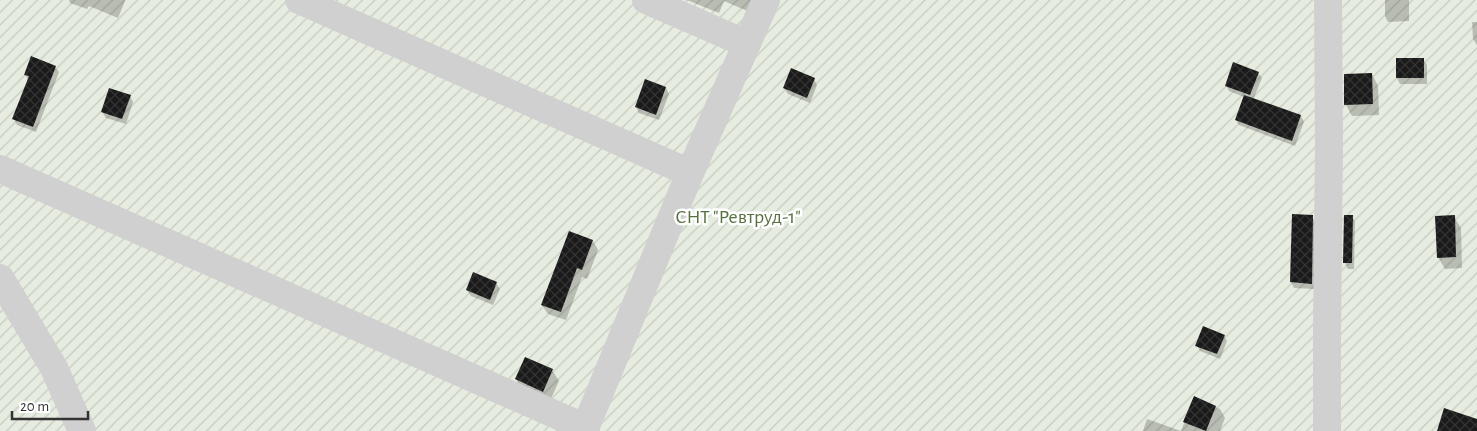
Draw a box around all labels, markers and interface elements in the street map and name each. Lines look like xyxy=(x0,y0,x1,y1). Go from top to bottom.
park label: СНТ "Ревтруд-1" xyxy=(675,207,801,227)
scale bar xyxy=(12,388,89,420)
text: 20 m xyxy=(20,399,49,414)

